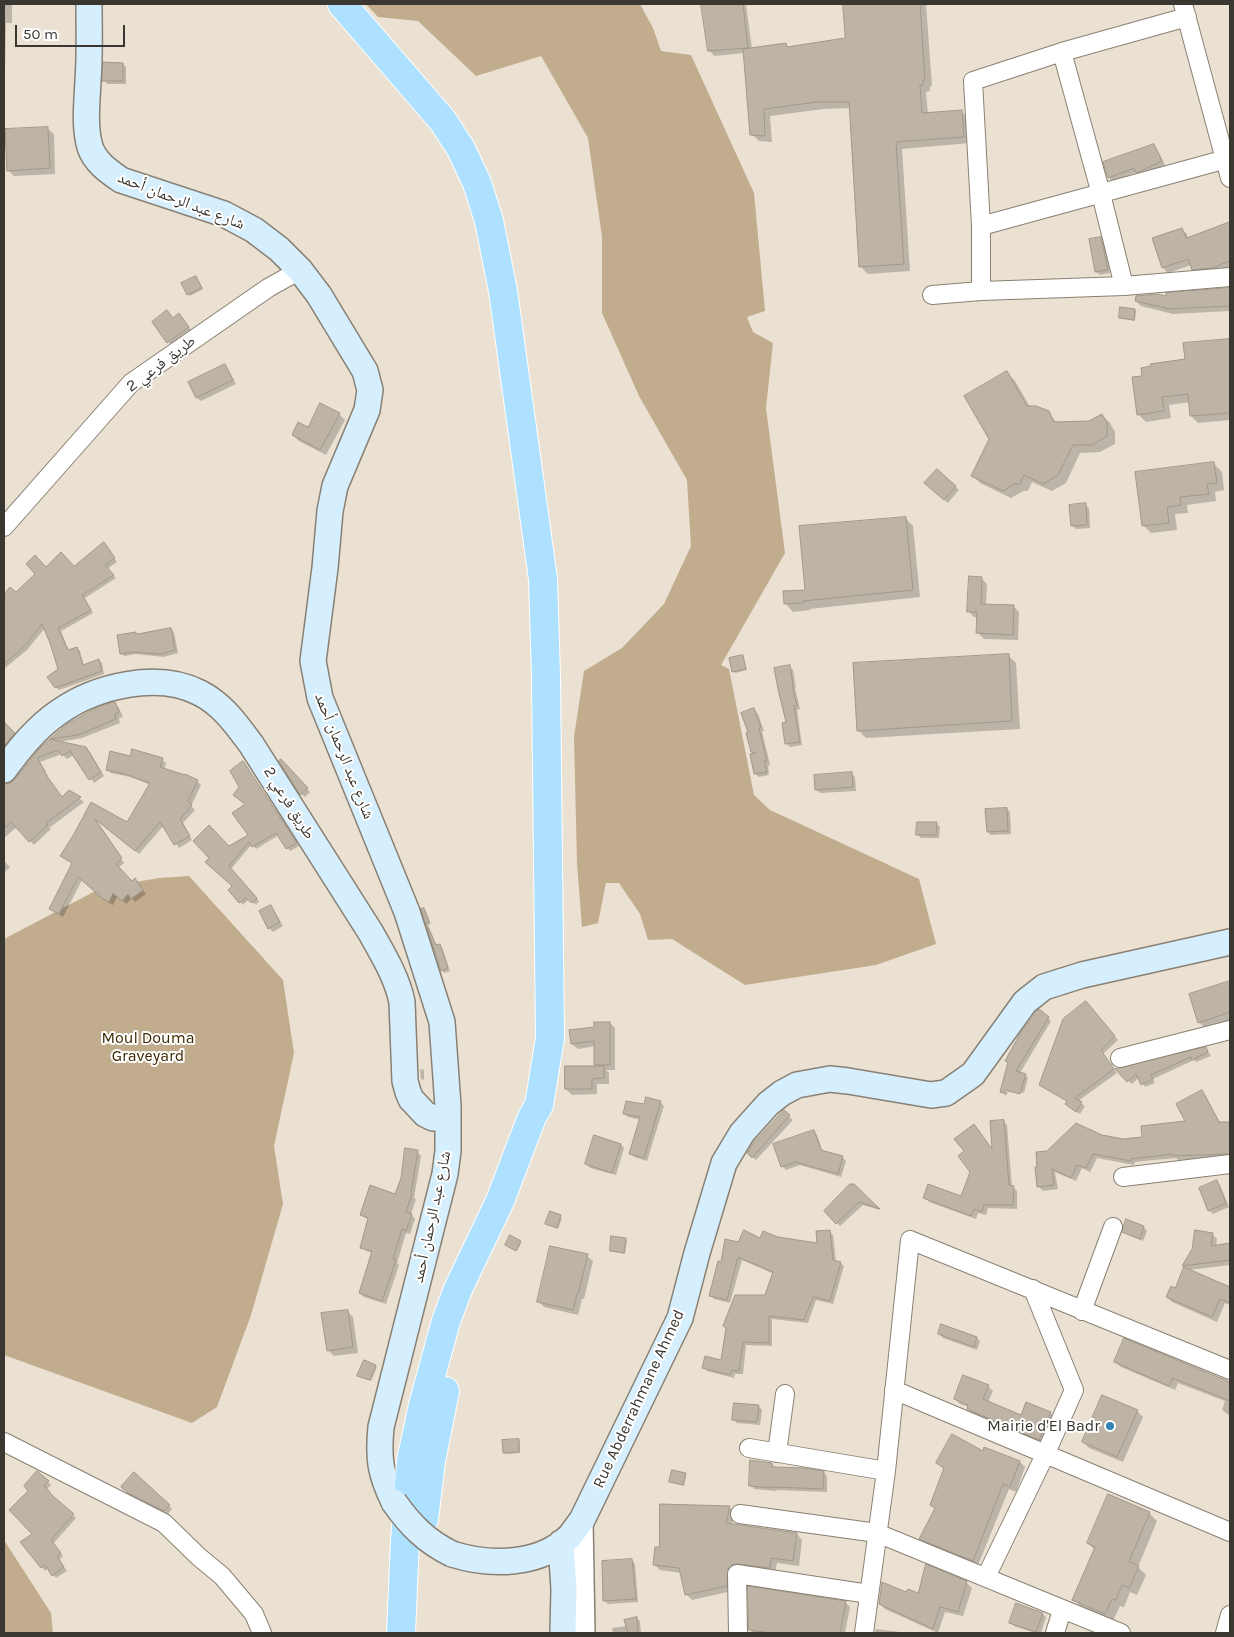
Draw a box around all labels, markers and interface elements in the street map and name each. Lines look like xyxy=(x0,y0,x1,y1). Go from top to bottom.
scale bar xyxy=(18,15,128,47)
text: 50 m xyxy=(23,25,58,43)
street label: شارع عبد الرحمان أحمد xyxy=(115,168,247,234)
street label: طريق فرعي 2 xyxy=(123,332,199,396)
street label: شارع عبد الرحمان أحمد xyxy=(310,690,378,822)
street label: طريق فرعي 2 xyxy=(259,763,319,843)
park label: Moul Douma Graveyard xyxy=(101,1028,195,1066)
street label: شارع عبد الرحمان أحمد xyxy=(409,1149,455,1285)
street label: Rue Abderrahmane Ahmed xyxy=(589,1307,689,1491)
place label: Mairie d'El Badr xyxy=(987,1416,1100,1436)
marker: Mairie d'El Badr xyxy=(1104,1420,1116,1432)

